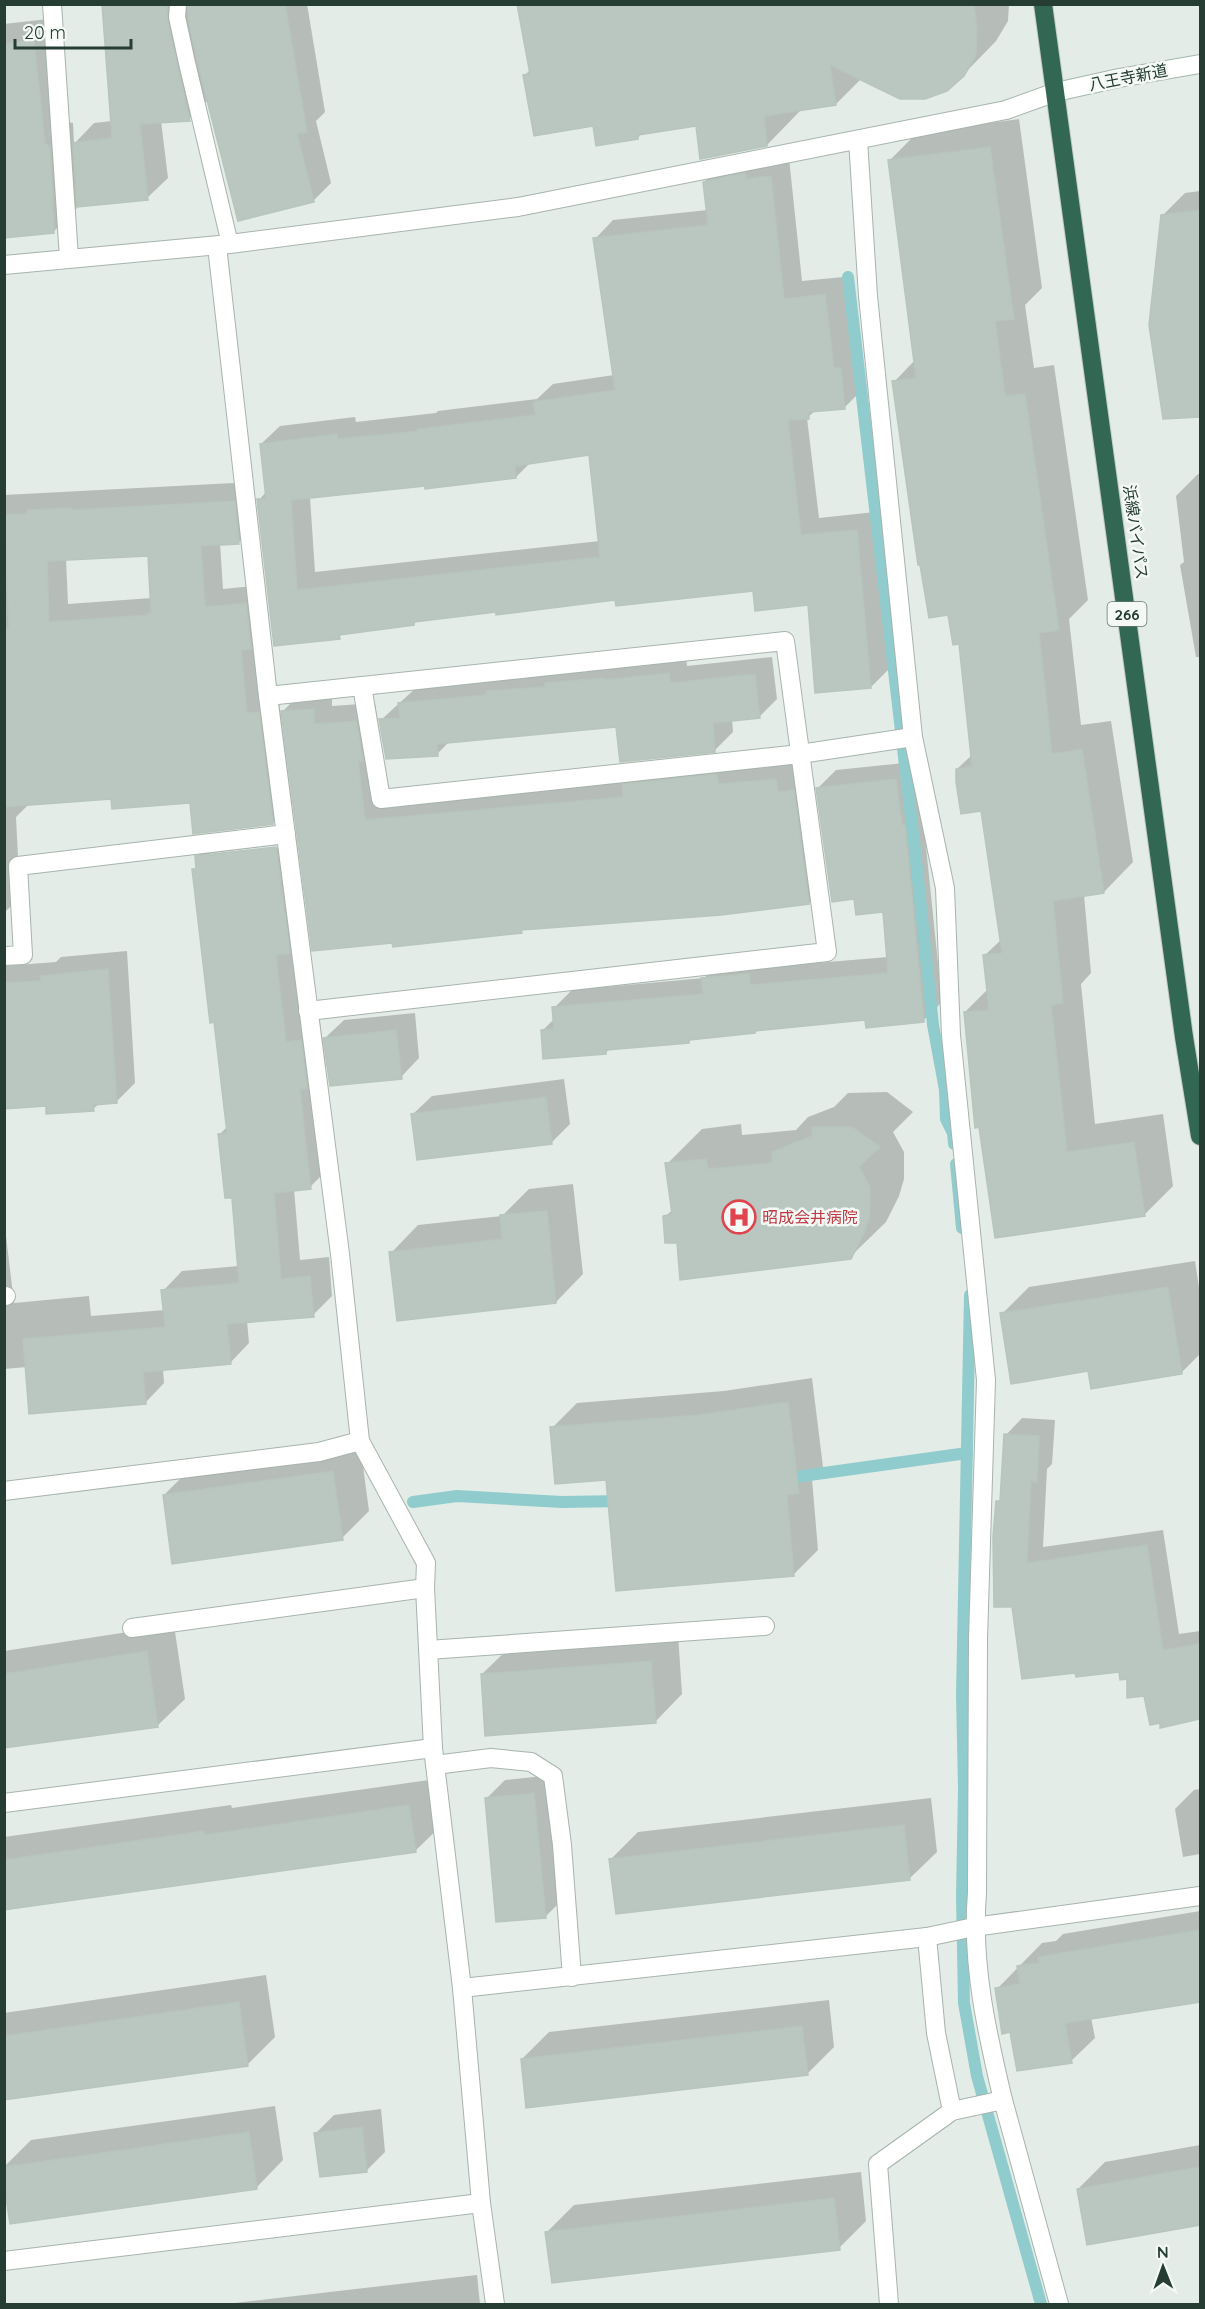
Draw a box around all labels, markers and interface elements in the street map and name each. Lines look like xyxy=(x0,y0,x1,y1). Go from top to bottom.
scale bar xyxy=(15,12,130,50)
text: 20 m xyxy=(24,21,66,44)
street label: 八王寺新道 xyxy=(1087,60,1169,94)
street label: 浜線バイパス xyxy=(1119,483,1153,581)
road number: 266 xyxy=(1108,602,1146,626)
hospital icon: 昭成会井病院 xyxy=(721,1199,757,1235)
place label: 昭成会井病院 xyxy=(762,1207,858,1227)
north arrow xyxy=(1133,2237,1193,2297)
text: N xyxy=(1157,2242,1169,2262)

